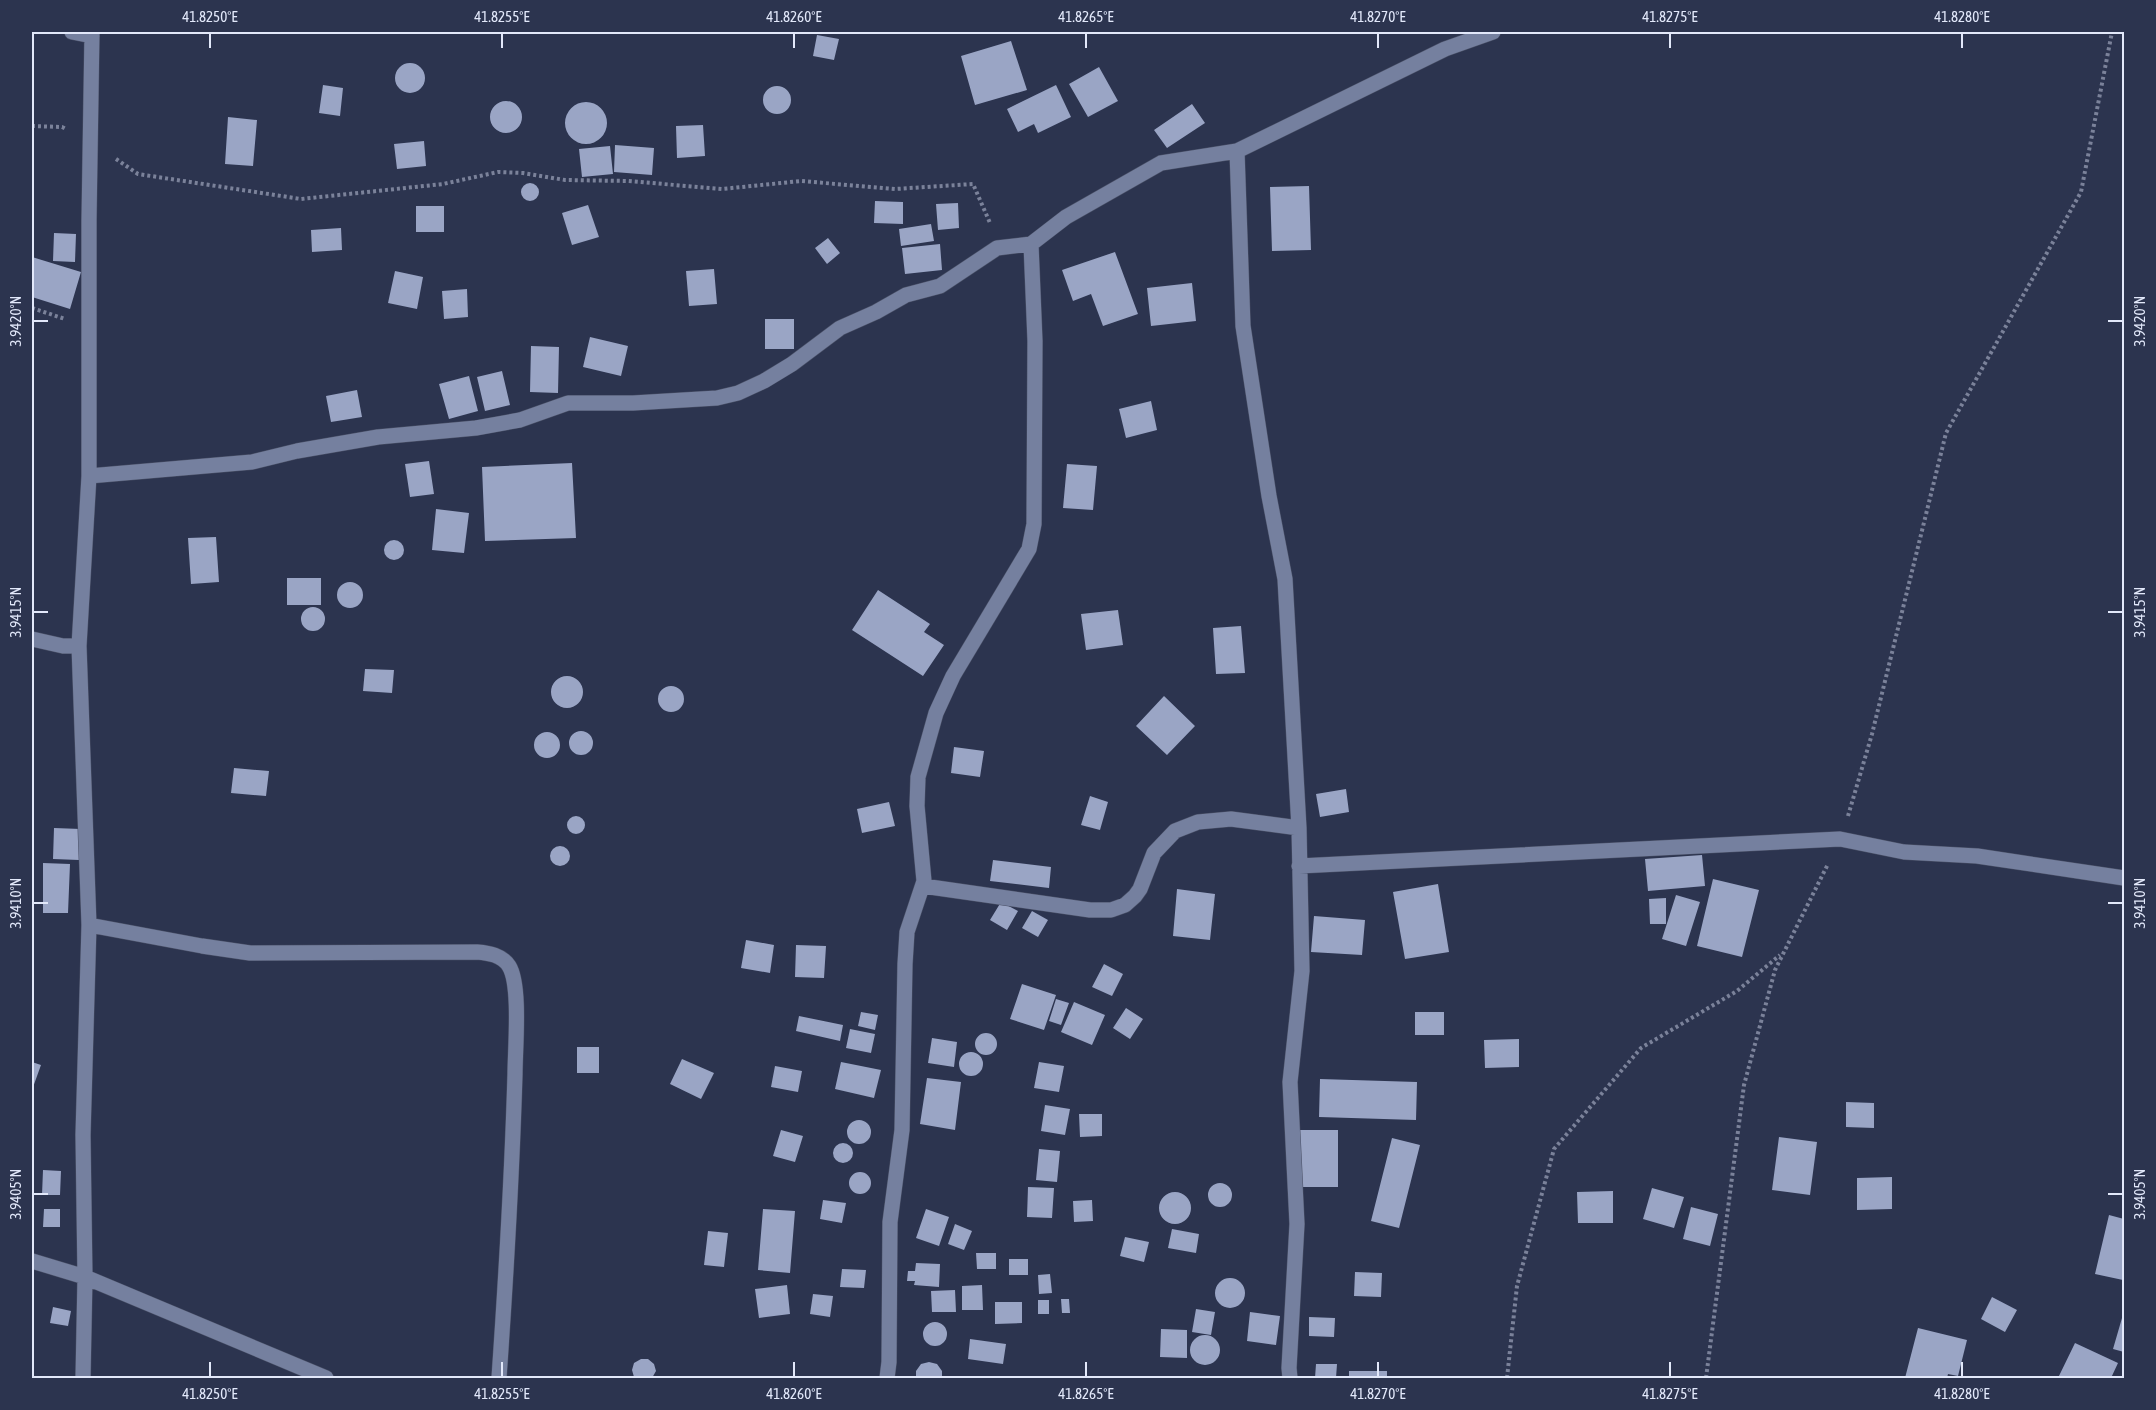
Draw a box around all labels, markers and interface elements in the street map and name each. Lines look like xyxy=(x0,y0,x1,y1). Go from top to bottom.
text: 41.8250°E xyxy=(182,8,238,25)
text: 41.8255°E xyxy=(474,8,530,25)
text: 41.8260°E xyxy=(766,8,822,25)
text: 41.8265°E xyxy=(1058,8,1114,25)
text: 41.8270°E xyxy=(1350,8,1406,25)
text: 41.8275°E xyxy=(1642,8,1698,25)
text: 41.8280°E xyxy=(1934,8,1990,25)
text: 3.9420°N xyxy=(7,296,24,346)
text: 3.9420°N xyxy=(2131,296,2148,346)
text: 3.9415°N xyxy=(7,587,24,637)
text: 3.9415°N xyxy=(2131,587,2148,637)
text: 3.9410°N xyxy=(7,878,24,928)
text: 3.9410°N xyxy=(2131,878,2148,928)
text: 3.9405°N xyxy=(7,1169,24,1219)
text: 3.9405°N xyxy=(2131,1169,2148,1219)
text: 41.8250°E xyxy=(182,1385,238,1402)
text: 41.8255°E xyxy=(474,1385,530,1402)
text: 41.8260°E xyxy=(766,1385,822,1402)
text: 41.8265°E xyxy=(1058,1385,1114,1402)
text: 41.8270°E xyxy=(1350,1385,1406,1402)
text: 41.8275°E xyxy=(1642,1385,1698,1402)
text: 41.8280°E xyxy=(1934,1385,1990,1402)

